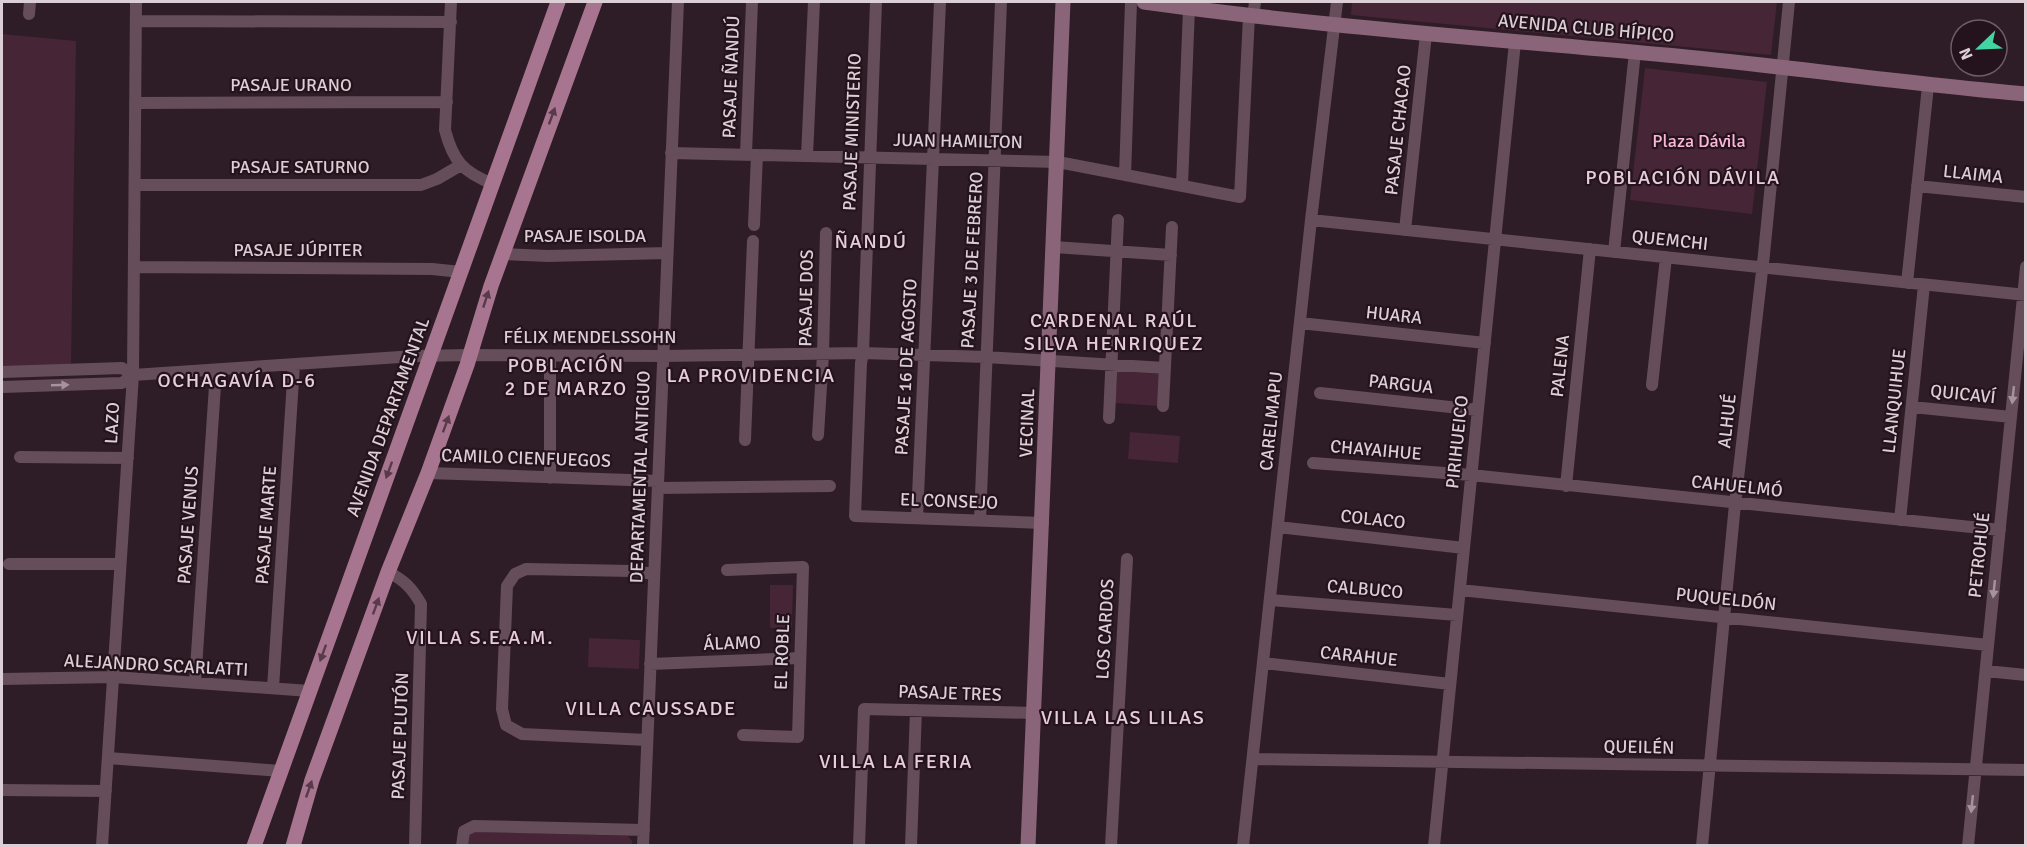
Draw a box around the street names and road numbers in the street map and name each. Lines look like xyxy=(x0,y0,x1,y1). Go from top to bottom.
street label: AVENIDA CLUB HÍPICO xyxy=(1497,9,1675,47)
street label: PASAJE ÑANDÚ xyxy=(718,15,744,139)
street label: PASAJE MINISTERIO xyxy=(838,53,866,211)
street label: PASAJE CHACAO xyxy=(1380,64,1416,196)
street label: PASAJE URANO xyxy=(230,74,352,96)
street label: JUAN HAMILTON xyxy=(893,129,1023,153)
street label: PASAJE SATURNO xyxy=(230,156,370,178)
street label: LLAIMA xyxy=(1942,160,2004,188)
street label: PASAJE 3 DE FEBRERO xyxy=(956,171,988,349)
street label: PASAJE ISOLDA xyxy=(524,225,646,247)
street label: QUEMCHI xyxy=(1631,225,1709,255)
street label: PASAJE JÚPITER xyxy=(233,239,363,261)
street label: PASAJE DOS xyxy=(794,249,818,347)
street label: PASAJE 16 DE AGOSTO xyxy=(890,278,922,456)
street label: HUARA xyxy=(1365,301,1423,329)
street label: AVENIDA DEPARTAMENTAL xyxy=(342,314,434,520)
street label: FÉLIX MENDELSSOHN xyxy=(504,326,676,348)
street label: PALENA xyxy=(1546,334,1574,398)
street label: LLANQUIHUE xyxy=(1878,348,1910,454)
street label: DEPARTAMENTAL ANTIGUO xyxy=(625,370,655,584)
street label: CARELMAPU xyxy=(1255,370,1287,472)
street label: PARGUA xyxy=(1368,370,1434,398)
street label: QUICAVÍ xyxy=(1929,380,1997,408)
street label: VECINAL xyxy=(1015,388,1039,458)
street label: ALHUÉ xyxy=(1713,393,1741,449)
street label: PIRIHUEICO xyxy=(1441,394,1473,490)
street label: LAZO xyxy=(100,402,124,444)
street label: CHAYAIHUE xyxy=(1329,435,1423,465)
street label: CAMILO CIENFUEGOS xyxy=(441,444,611,472)
street label: PASAJE VENUS xyxy=(173,465,203,585)
street label: PASAJE MARTE xyxy=(251,465,281,585)
street label: CAHUELMÓ xyxy=(1690,470,1784,502)
street label: EL CONSEJO xyxy=(900,488,998,514)
street label: COLACO xyxy=(1339,505,1407,533)
street label: PETROHUÉ xyxy=(1964,511,1994,599)
street label: CALBUCO xyxy=(1326,575,1404,603)
street label: LOS CARDOS xyxy=(1091,578,1119,680)
street label: PUQUELDÓN xyxy=(1675,583,1777,615)
street label: EL ROBLE xyxy=(770,614,794,690)
street label: ÁLAMO xyxy=(703,631,761,655)
street label: CARAHUE xyxy=(1319,641,1399,671)
street label: ALEJANDRO SCARLATTI xyxy=(63,649,249,681)
street label: PASAJE PLUTÓN xyxy=(387,672,413,800)
street label: PASAJE TRES xyxy=(898,680,1002,706)
street label: QUEILÉN xyxy=(1603,735,1675,759)

